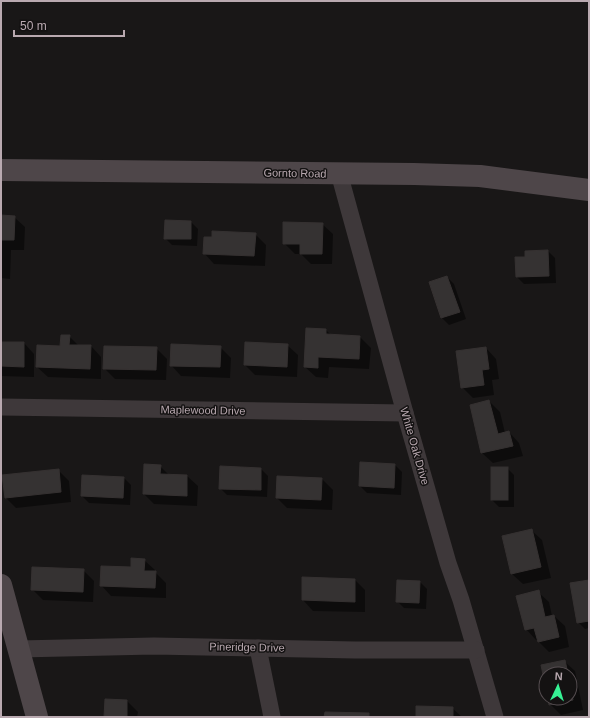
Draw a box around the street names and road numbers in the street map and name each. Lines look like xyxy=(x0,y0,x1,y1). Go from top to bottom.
street label: Gornto Road xyxy=(263,166,327,180)
street label: Maplewood Drive xyxy=(160,403,246,417)
street label: White Oak Drive xyxy=(398,406,432,486)
street label: Pineridge Drive xyxy=(209,640,285,654)

